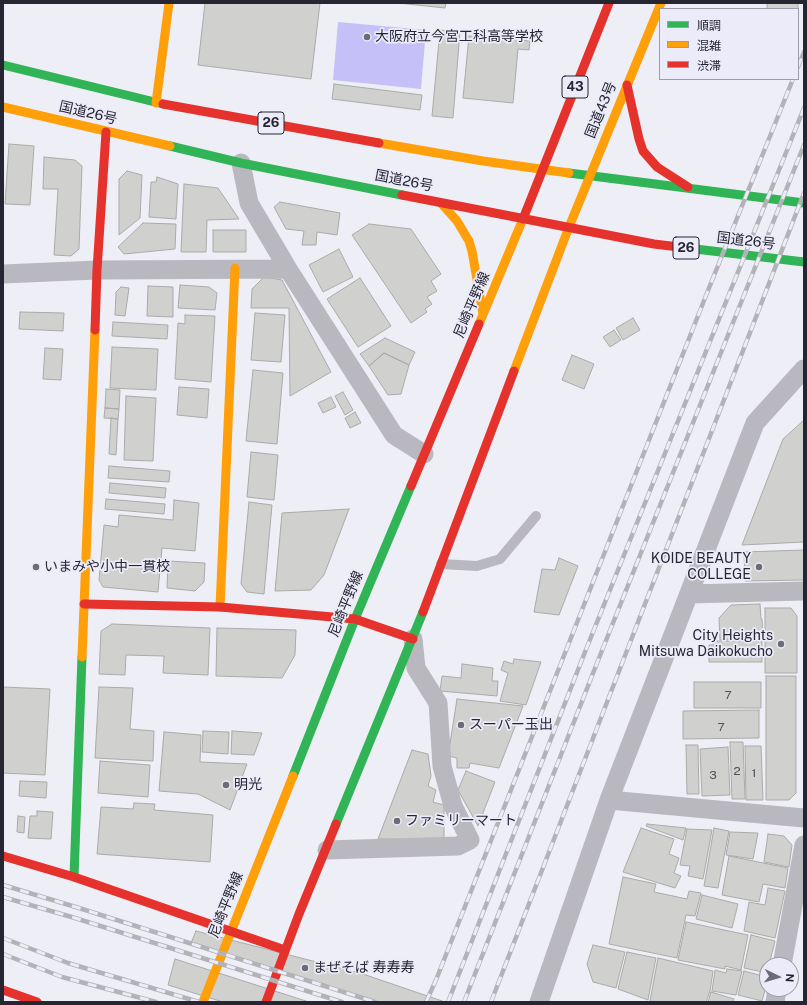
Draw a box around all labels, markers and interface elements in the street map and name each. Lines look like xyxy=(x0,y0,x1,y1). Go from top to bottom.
legend xyxy=(659,8,799,80)
text: 順調 xyxy=(697,19,721,33)
place label: 大阪府立今宮工科高等学校 xyxy=(375,29,543,45)
marker: 大阪府立今宮工科高等学校 xyxy=(362,32,372,42)
text: 混雑 xyxy=(697,39,721,53)
text: 渋滞 xyxy=(697,59,721,73)
road number: 43 xyxy=(562,76,588,98)
street label: 国道43号 xyxy=(582,79,620,141)
street label: 国道26号 xyxy=(57,98,119,128)
road number: 26 xyxy=(258,112,284,134)
street label: 国道26号 xyxy=(373,167,435,195)
street label: 国道26号 xyxy=(716,229,776,253)
road number: 26 xyxy=(673,237,699,259)
street label: 尼崎平野線 xyxy=(451,270,493,340)
place label: KOIDE BEAUTY COLLEGE xyxy=(651,551,751,584)
place label: いまみや小中一貫校 xyxy=(44,559,170,575)
marker: いまみや小中一貫校 xyxy=(31,562,41,572)
marker: KOIDE BEAUTY COLLEGE xyxy=(754,562,764,572)
street label: 尼崎平野線 xyxy=(325,568,367,640)
place label: City Heights Mitsuwa Daikokucho xyxy=(639,628,773,660)
marker: City Heights Mitsuwa Daikokucho xyxy=(776,639,786,649)
house number: 7 xyxy=(724,688,732,702)
place label: スーパー玉出 xyxy=(469,717,553,733)
marker: スーパー玉出 xyxy=(456,720,466,730)
house number: 7 xyxy=(717,720,725,734)
house number: 2 xyxy=(733,764,741,778)
house number: 1 xyxy=(752,766,756,780)
house number: 3 xyxy=(709,768,717,782)
place label: 明光 xyxy=(234,777,262,793)
marker: 明光 xyxy=(221,780,231,790)
place label: ファミリーマート xyxy=(405,813,517,829)
marker: ファミリーマート xyxy=(392,816,402,826)
street label: 尼崎平野線 xyxy=(205,869,247,941)
north arrow xyxy=(759,957,799,997)
place label: まぜそば 寿寿寿 xyxy=(313,960,414,976)
marker: まぜそば 寿寿寿 xyxy=(300,963,310,973)
text: N xyxy=(784,973,796,983)

